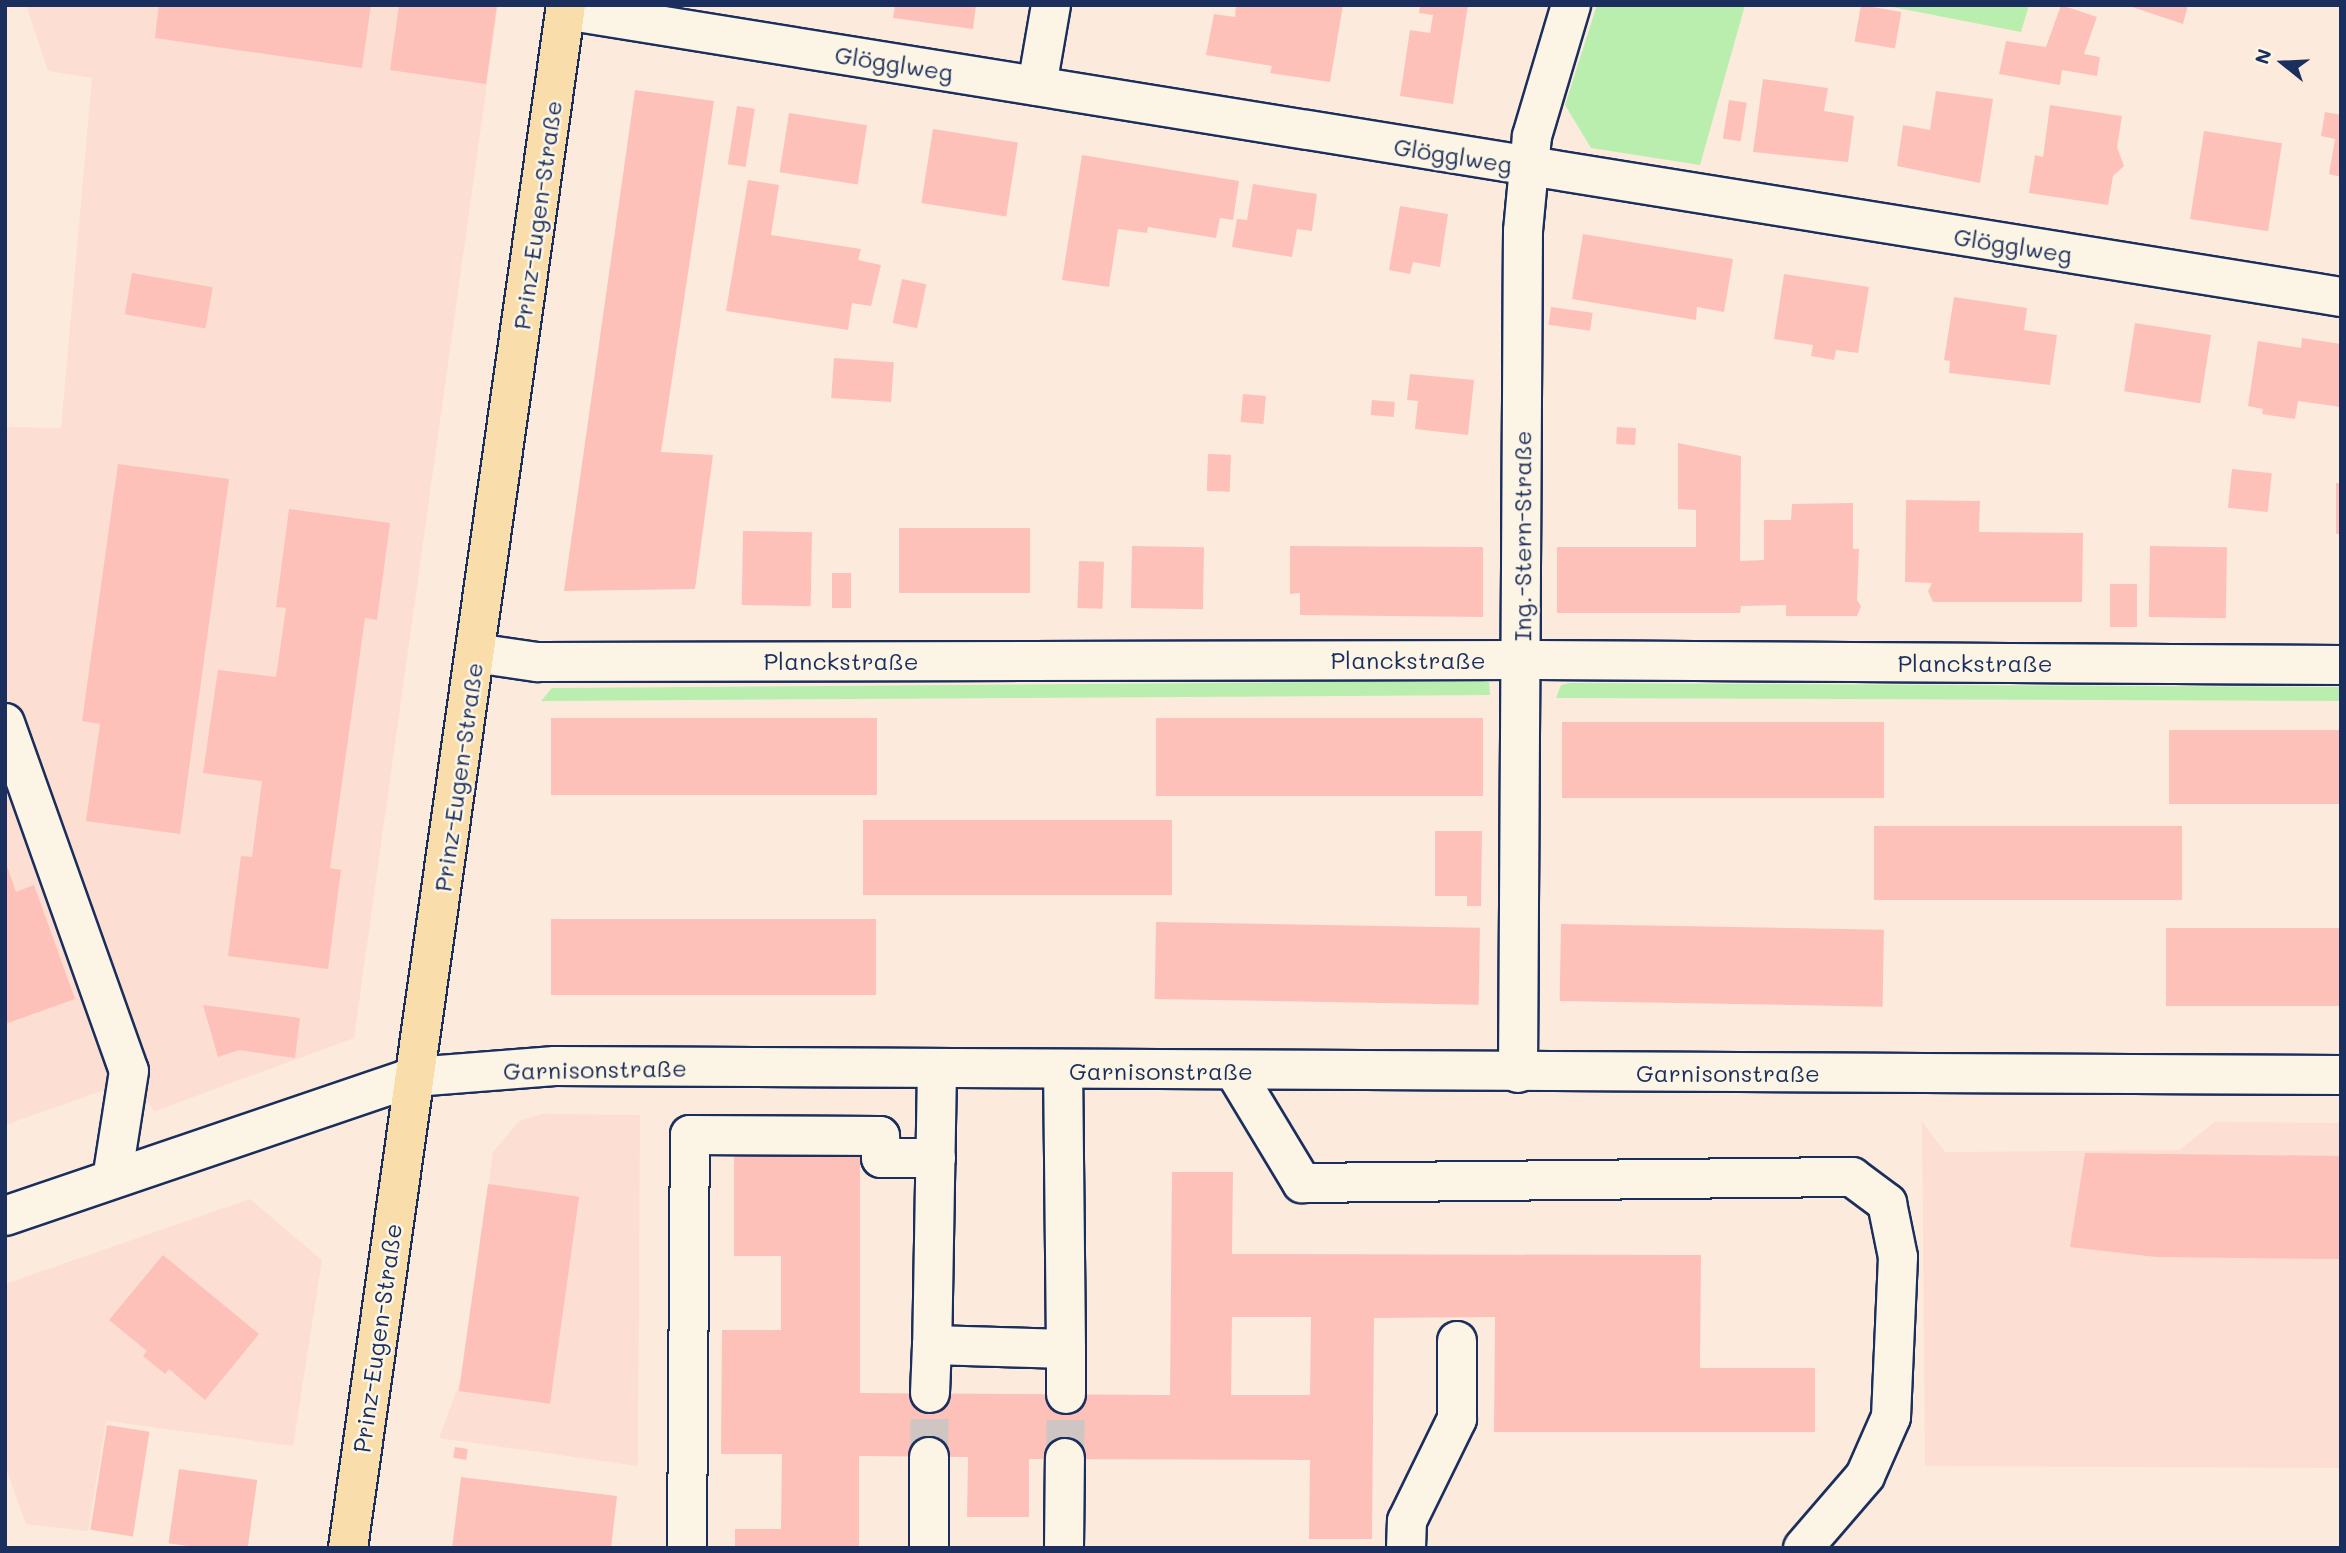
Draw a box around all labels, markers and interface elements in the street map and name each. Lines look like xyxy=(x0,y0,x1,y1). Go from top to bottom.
north arrow xyxy=(2248,28,2318,98)
street label: Glögglweg xyxy=(833,39,955,87)
text: N xyxy=(2248,46,2277,67)
street label: Prinz-Eugen-Straße xyxy=(507,99,567,331)
street label: Glögglweg xyxy=(1392,131,1514,179)
street label: Glögglweg xyxy=(1952,221,2074,269)
street label: Ing.-Stern-Straße xyxy=(1508,431,1536,641)
street label: Planckstraße xyxy=(1330,646,1486,674)
street label: Planckstraße xyxy=(763,647,919,675)
street label: Planckstraße xyxy=(1897,649,2053,677)
street label: Prinz-Eugen-Straße xyxy=(428,661,488,893)
street label: Garnisonstraße xyxy=(503,1053,687,1085)
street label: Garnisonstraße xyxy=(1069,1057,1253,1085)
street label: Garnisonstraße xyxy=(1636,1059,1820,1087)
street label: Prinz-Eugen-Straße xyxy=(347,1222,407,1454)

